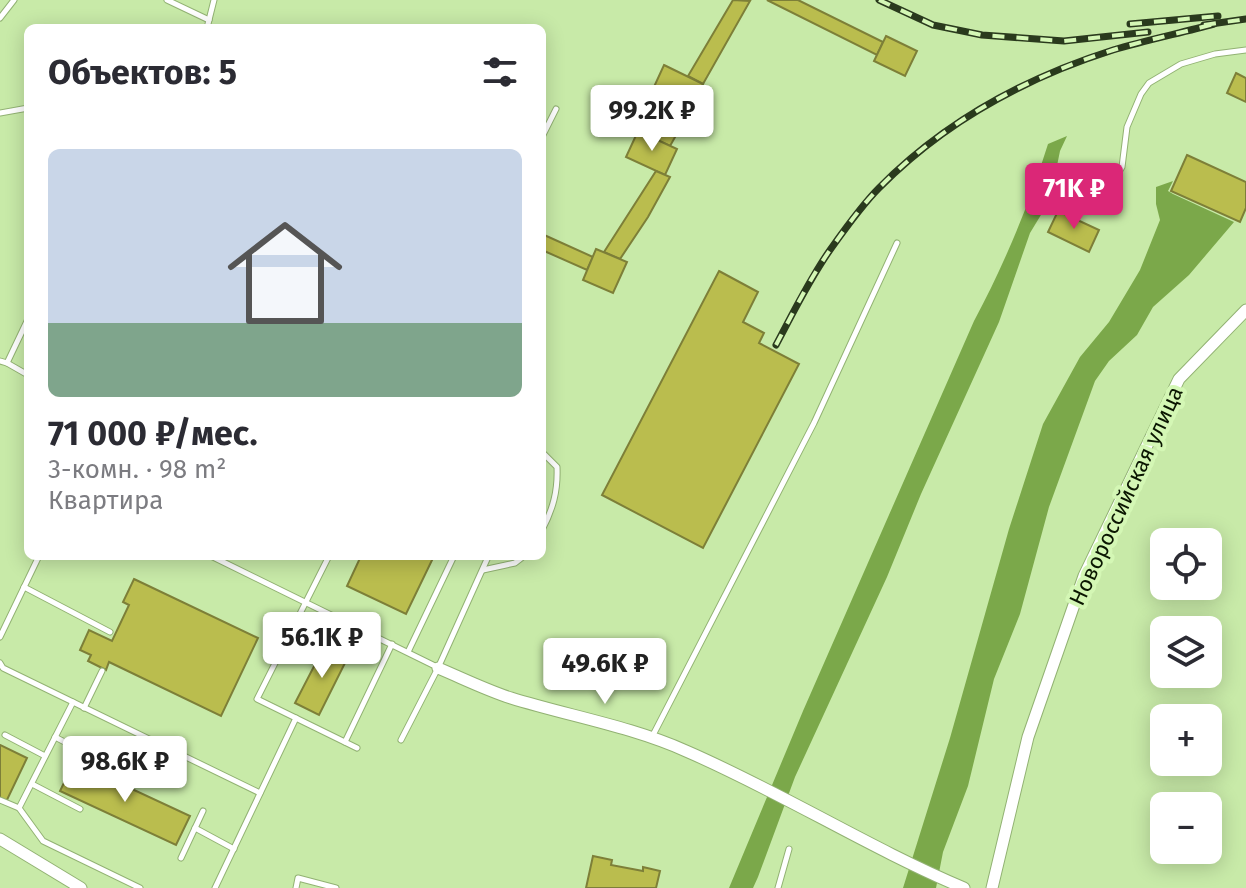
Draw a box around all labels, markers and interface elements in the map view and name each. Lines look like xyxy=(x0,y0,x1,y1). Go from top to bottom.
icon: filters xyxy=(478,50,522,94)
text: Объектов: 5 xyxy=(48,52,237,93)
pin: 99.2K ₽ xyxy=(578,85,726,153)
text: 99.2K ₽ xyxy=(609,95,695,126)
pin: 71K ₽ xyxy=(1018,163,1130,231)
text: 71K ₽ xyxy=(1043,173,1105,204)
icon: home xyxy=(213,201,357,345)
street label: Новороссийская улица xyxy=(1063,382,1189,610)
text: 71 000 ₽/мес. xyxy=(48,413,258,454)
text: 3-комн. · 98 m² xyxy=(48,454,226,485)
text: Квартира xyxy=(48,485,163,516)
map controls xyxy=(1150,528,1222,864)
button: locate xyxy=(1150,528,1222,600)
pin: 56.1K ₽ xyxy=(248,612,396,680)
button: layers xyxy=(1150,616,1222,688)
text: 56.1K ₽ xyxy=(281,622,363,653)
pin: 49.6K ₽ xyxy=(531,638,679,706)
text: 49.6K ₽ xyxy=(561,648,649,679)
button: + xyxy=(1150,704,1222,776)
pin: 98.6K ₽ xyxy=(51,736,199,804)
text: 98.6K ₽ xyxy=(81,746,169,777)
button: − xyxy=(1150,792,1222,864)

